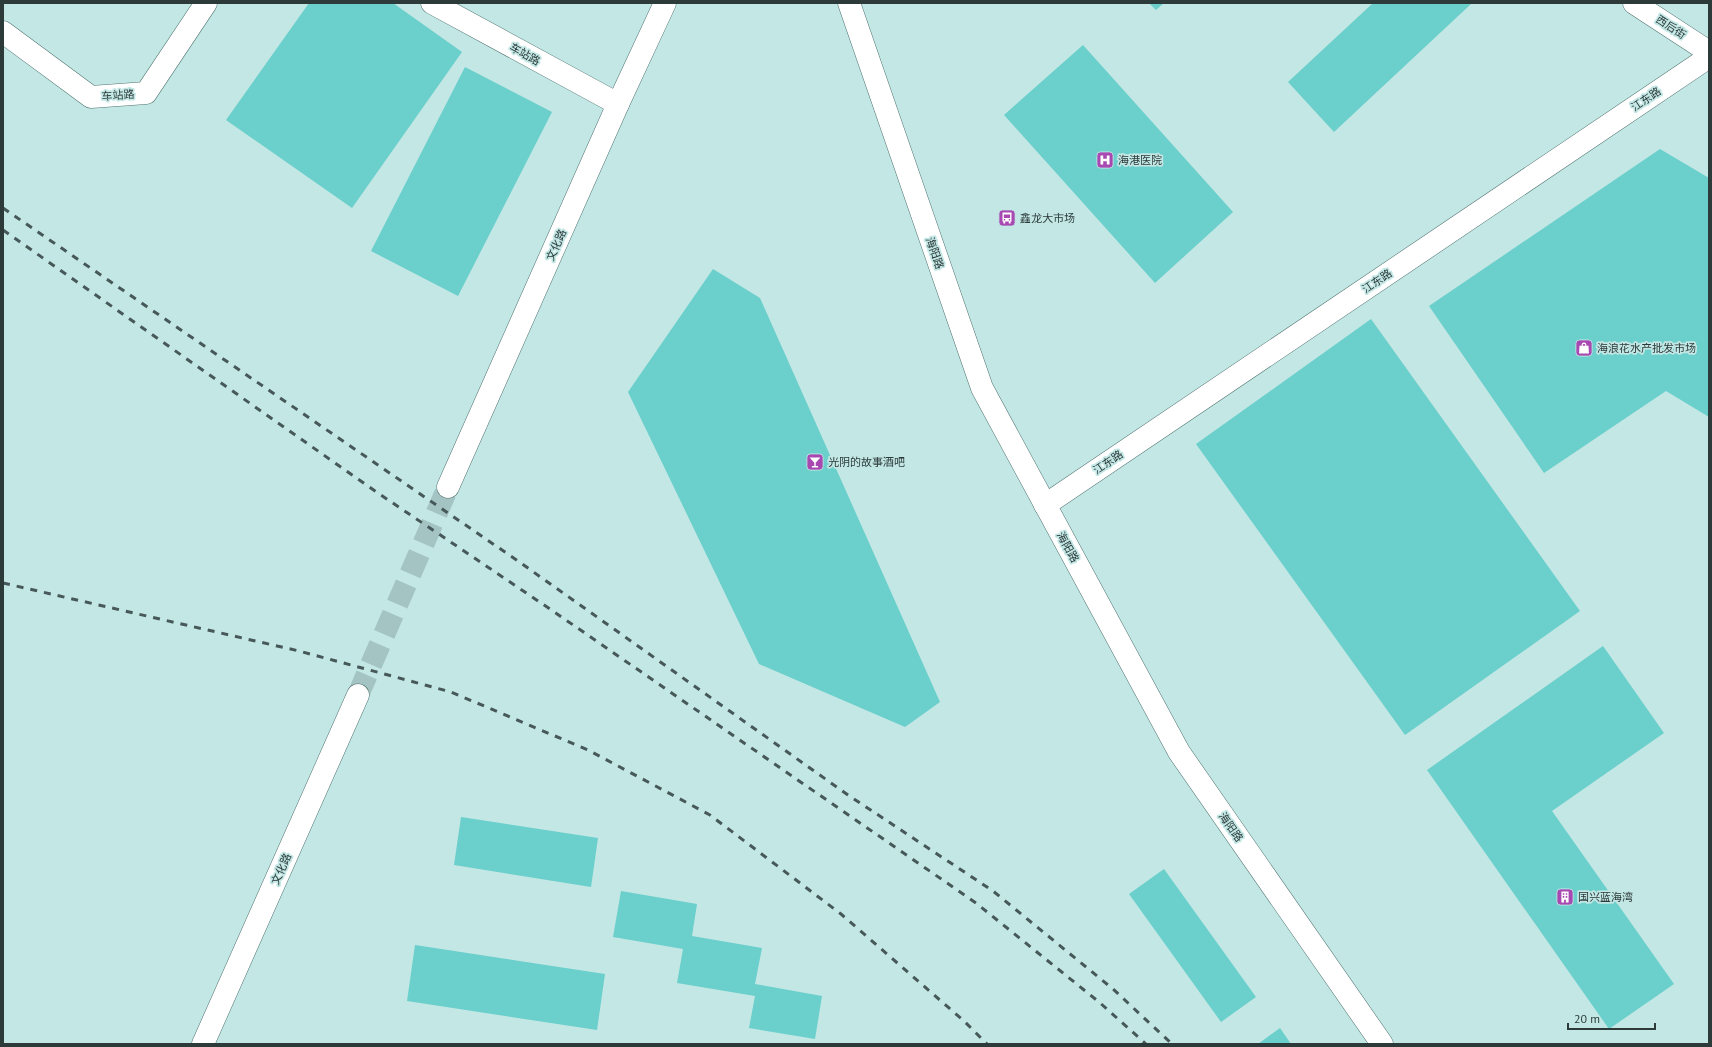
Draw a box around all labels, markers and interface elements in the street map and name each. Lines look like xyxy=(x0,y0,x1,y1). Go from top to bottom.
street label: 西后街 xyxy=(1653,12,1689,42)
street label: 车站路 xyxy=(507,40,543,68)
street label: 江东路 xyxy=(1628,84,1664,114)
street label: 车站路 xyxy=(101,87,135,103)
hospital icon: 海港医院 xyxy=(1095,150,1115,170)
place label: 海港医院 xyxy=(1118,153,1162,167)
bus stop icon: 鑫龙大市场 xyxy=(997,208,1017,228)
place label: 鑫龙大市场 xyxy=(1020,211,1075,225)
street label: 文化路 xyxy=(543,227,569,263)
street label: 海阳路 xyxy=(923,235,947,271)
street label: 江东路 xyxy=(1359,266,1395,296)
shop icon: 海浪花水产批发市场 xyxy=(1574,338,1594,358)
place label: 海浪花水产批发市场 xyxy=(1597,341,1696,355)
street label: 江东路 xyxy=(1090,447,1126,477)
bar icon: 光阴的故事酒吧 xyxy=(805,452,825,472)
place label: 光阴的故事酒吧 xyxy=(828,455,905,469)
street label: 海阳路 xyxy=(1054,529,1082,565)
street label: 海阳路 xyxy=(1216,809,1246,845)
street label: 文化路 xyxy=(268,851,294,887)
building icon: 国兴蓝海湾 xyxy=(1555,887,1575,907)
place label: 国兴蓝海湾 xyxy=(1578,890,1633,904)
scale bar xyxy=(1568,1005,1655,1031)
text: 20 m xyxy=(1574,1011,1600,1026)

